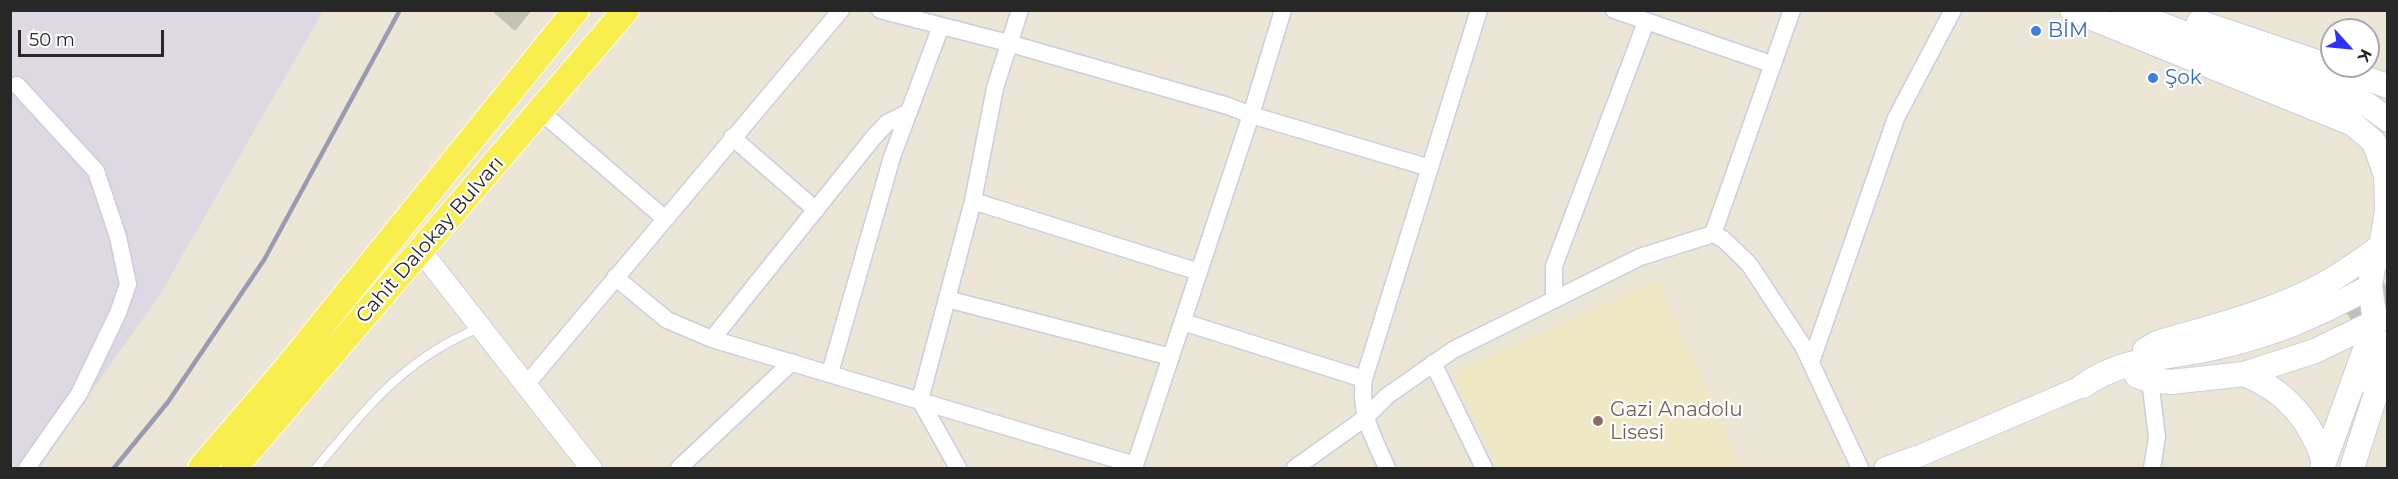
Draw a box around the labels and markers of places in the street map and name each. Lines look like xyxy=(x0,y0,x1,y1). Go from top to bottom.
place label: BİM xyxy=(2048,19,2088,43)
marker: BİM xyxy=(2029,24,2043,38)
place label: Şok xyxy=(2165,66,2202,90)
marker: Şok xyxy=(2146,71,2160,85)
place label: Gazi Anadolu Lisesi xyxy=(1610,398,1743,445)
marker: Gazi Anadolu Lisesi xyxy=(1591,414,1605,428)

